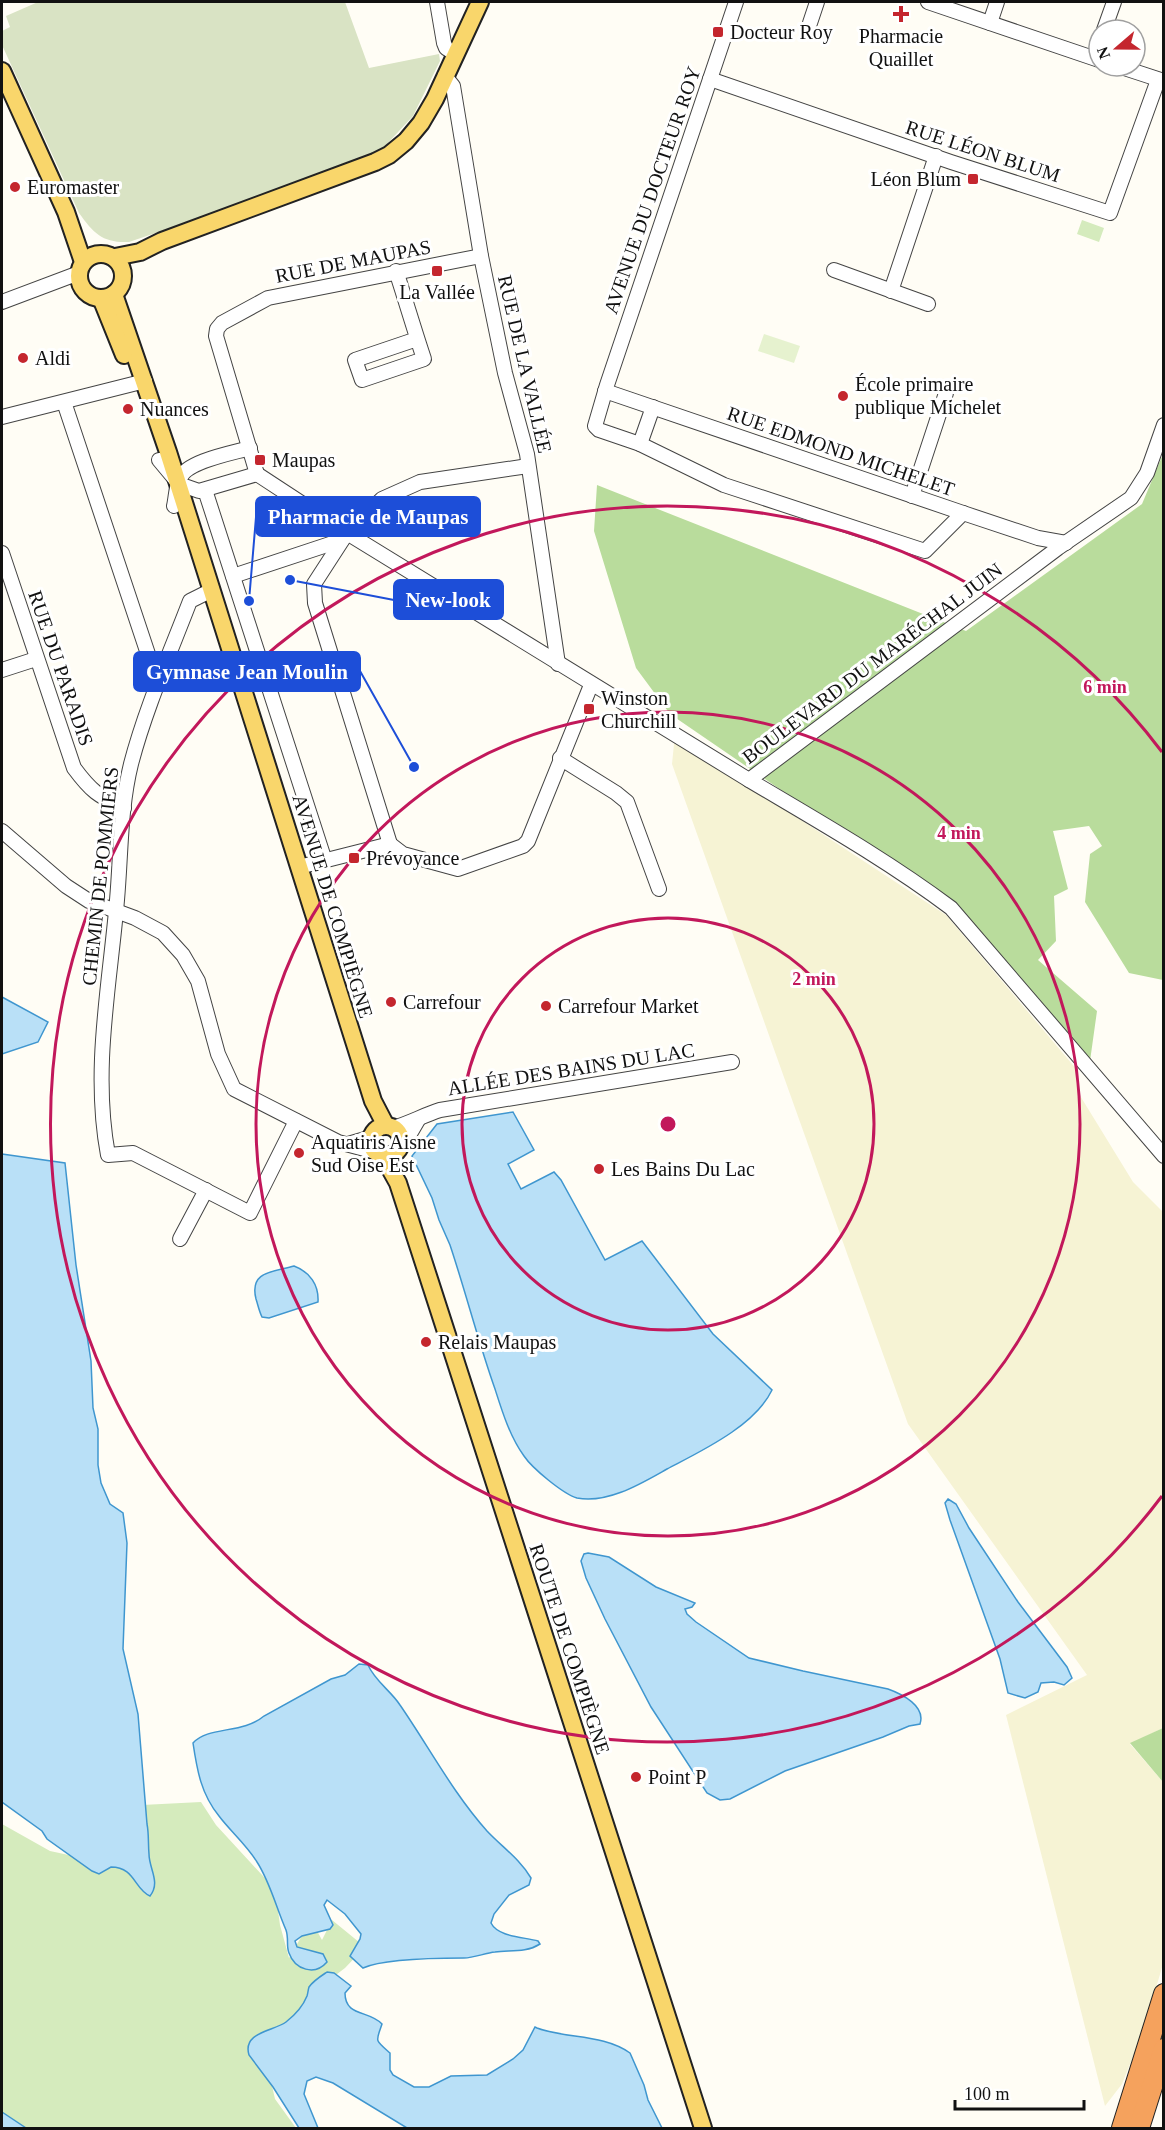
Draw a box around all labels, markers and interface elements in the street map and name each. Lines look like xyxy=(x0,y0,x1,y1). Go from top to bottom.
marker: Pharmacie Quaillet xyxy=(894,7,908,21)
north arrow xyxy=(1087,18,1147,78)
place label: Docteur Roy xyxy=(730,21,833,44)
marker: Docteur Roy xyxy=(711,25,725,39)
place label: Pharmacie Quaillet xyxy=(859,25,943,70)
text: N xyxy=(1093,44,1113,61)
street label: AVENUE DU DOCTEUR ROY xyxy=(599,63,705,317)
street label: RUE LÉON BLUM xyxy=(903,116,1063,186)
place label: Léon Blum xyxy=(870,168,961,190)
marker: Léon Blum xyxy=(966,172,980,186)
place label: Euromaster xyxy=(27,176,120,198)
marker: Euromaster xyxy=(8,180,22,194)
street label: RUE DE MAUPAS xyxy=(273,235,433,287)
marker: La Vallée xyxy=(430,264,444,278)
street label: RUE DE LA VALLÉE xyxy=(494,273,556,455)
place label: La Vallée xyxy=(399,281,475,303)
place label: Aldi xyxy=(35,347,71,369)
marker: Aldi xyxy=(16,351,30,365)
place label: École primaire publique Michelet xyxy=(855,373,1002,419)
marker: École primaire publique Michelet xyxy=(836,389,850,403)
place label: Nuances xyxy=(140,398,209,420)
marker: Nuances xyxy=(121,402,135,416)
street label: RUE EDMOND MICHELET xyxy=(724,402,958,500)
place label: Maupas xyxy=(272,449,336,472)
marker: Maupas xyxy=(253,453,267,467)
callout: Pharmacie de Maupas xyxy=(256,497,480,536)
text: Pharmacie de Maupas xyxy=(268,505,468,529)
street label: BOULEVARD DU MARÉCHAL JUIN xyxy=(738,558,1006,768)
callout: New-look xyxy=(394,580,503,619)
street label: RUE DU PARADIS xyxy=(24,588,98,748)
text: New-look xyxy=(405,588,491,612)
callout: Gymnase Jean Moulin xyxy=(134,652,360,691)
text: Gymnase Jean Moulin xyxy=(146,660,348,684)
text: 6 min xyxy=(1083,677,1127,697)
place label: Winston Churchill xyxy=(601,687,677,732)
marker: Winston Churchill xyxy=(582,702,596,716)
street label: CHEMIN DE POMMIERS xyxy=(78,765,122,987)
street label: AVENUE DE COMPIÈGNE xyxy=(288,791,378,1021)
text: 4 min xyxy=(937,823,981,843)
place label: Prévoyance xyxy=(366,847,459,870)
marker: Prévoyance xyxy=(347,851,361,865)
text: 2 min xyxy=(792,969,836,989)
place label: Carrefour xyxy=(403,991,481,1013)
marker: Carrefour xyxy=(384,995,398,1009)
place label: Carrefour Market xyxy=(558,995,699,1017)
marker: Carrefour Market xyxy=(539,999,553,1013)
street label: ALLÉE DES BAINS DU LAC xyxy=(446,1039,696,1099)
centre of rings xyxy=(658,1114,678,1134)
place label: Aquatiris Aisne Sud Oise Est xyxy=(311,1131,436,1176)
marker: Aquatiris Aisne Sud Oise Est xyxy=(292,1146,306,1160)
place label: Les Bains Du Lac xyxy=(611,1158,755,1180)
marker: Les Bains Du Lac xyxy=(592,1162,606,1176)
place label: Relais Maupas xyxy=(438,1331,557,1354)
marker: Relais Maupas xyxy=(419,1335,433,1349)
street label: ROUTE DE COMPIÈGNE xyxy=(526,1541,614,1757)
place label: Point P xyxy=(648,1766,706,1788)
marker: Point P xyxy=(629,1770,643,1784)
scale bar xyxy=(955,2073,1084,2111)
text: 100 m xyxy=(964,2084,1010,2104)

